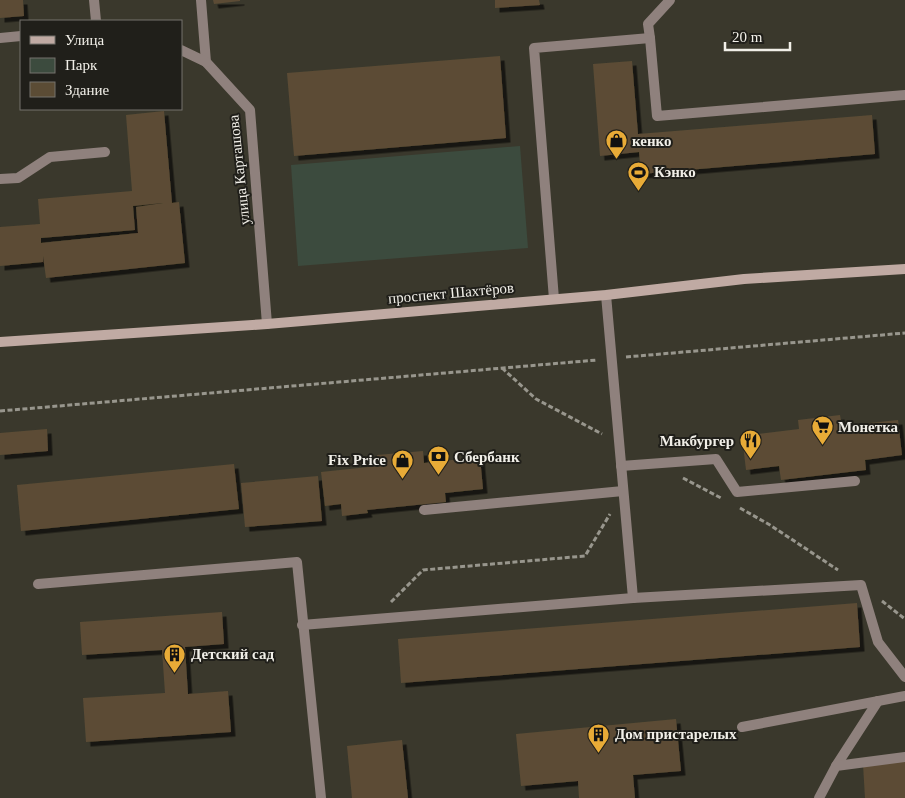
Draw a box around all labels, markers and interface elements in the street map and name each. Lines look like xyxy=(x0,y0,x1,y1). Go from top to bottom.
legend xyxy=(20,20,182,110)
scale bar xyxy=(725,20,790,52)
text: 20 m xyxy=(732,29,763,45)
text: Улица xyxy=(65,32,104,48)
text: Парк xyxy=(65,57,98,73)
text: Здание xyxy=(65,82,109,98)
street label: улица Карташова xyxy=(225,114,253,226)
shop icon: кенко xyxy=(604,129,628,160)
place label: кенко xyxy=(632,133,672,149)
sports icon: Кэнко xyxy=(626,160,650,191)
place label: Кэнко xyxy=(654,164,696,180)
street label: проспект Шахтёров xyxy=(387,280,515,306)
supermarket icon: Монетка xyxy=(810,415,834,446)
place label: Монетка xyxy=(838,419,899,435)
restaurant icon: Макбургер xyxy=(738,429,762,460)
place label: Макбургер xyxy=(660,433,734,449)
bank icon: Сбербанк xyxy=(426,445,450,476)
shop icon: Fix Price xyxy=(390,448,414,479)
place label: Сбербанк xyxy=(454,449,520,465)
place label: Fix Price xyxy=(328,452,386,468)
building icon: Детский сад xyxy=(163,642,187,673)
place label: Детский сад xyxy=(191,646,274,662)
building icon: Дом пристарелых xyxy=(587,722,611,753)
place label: Дом пристарелых xyxy=(615,726,737,742)

